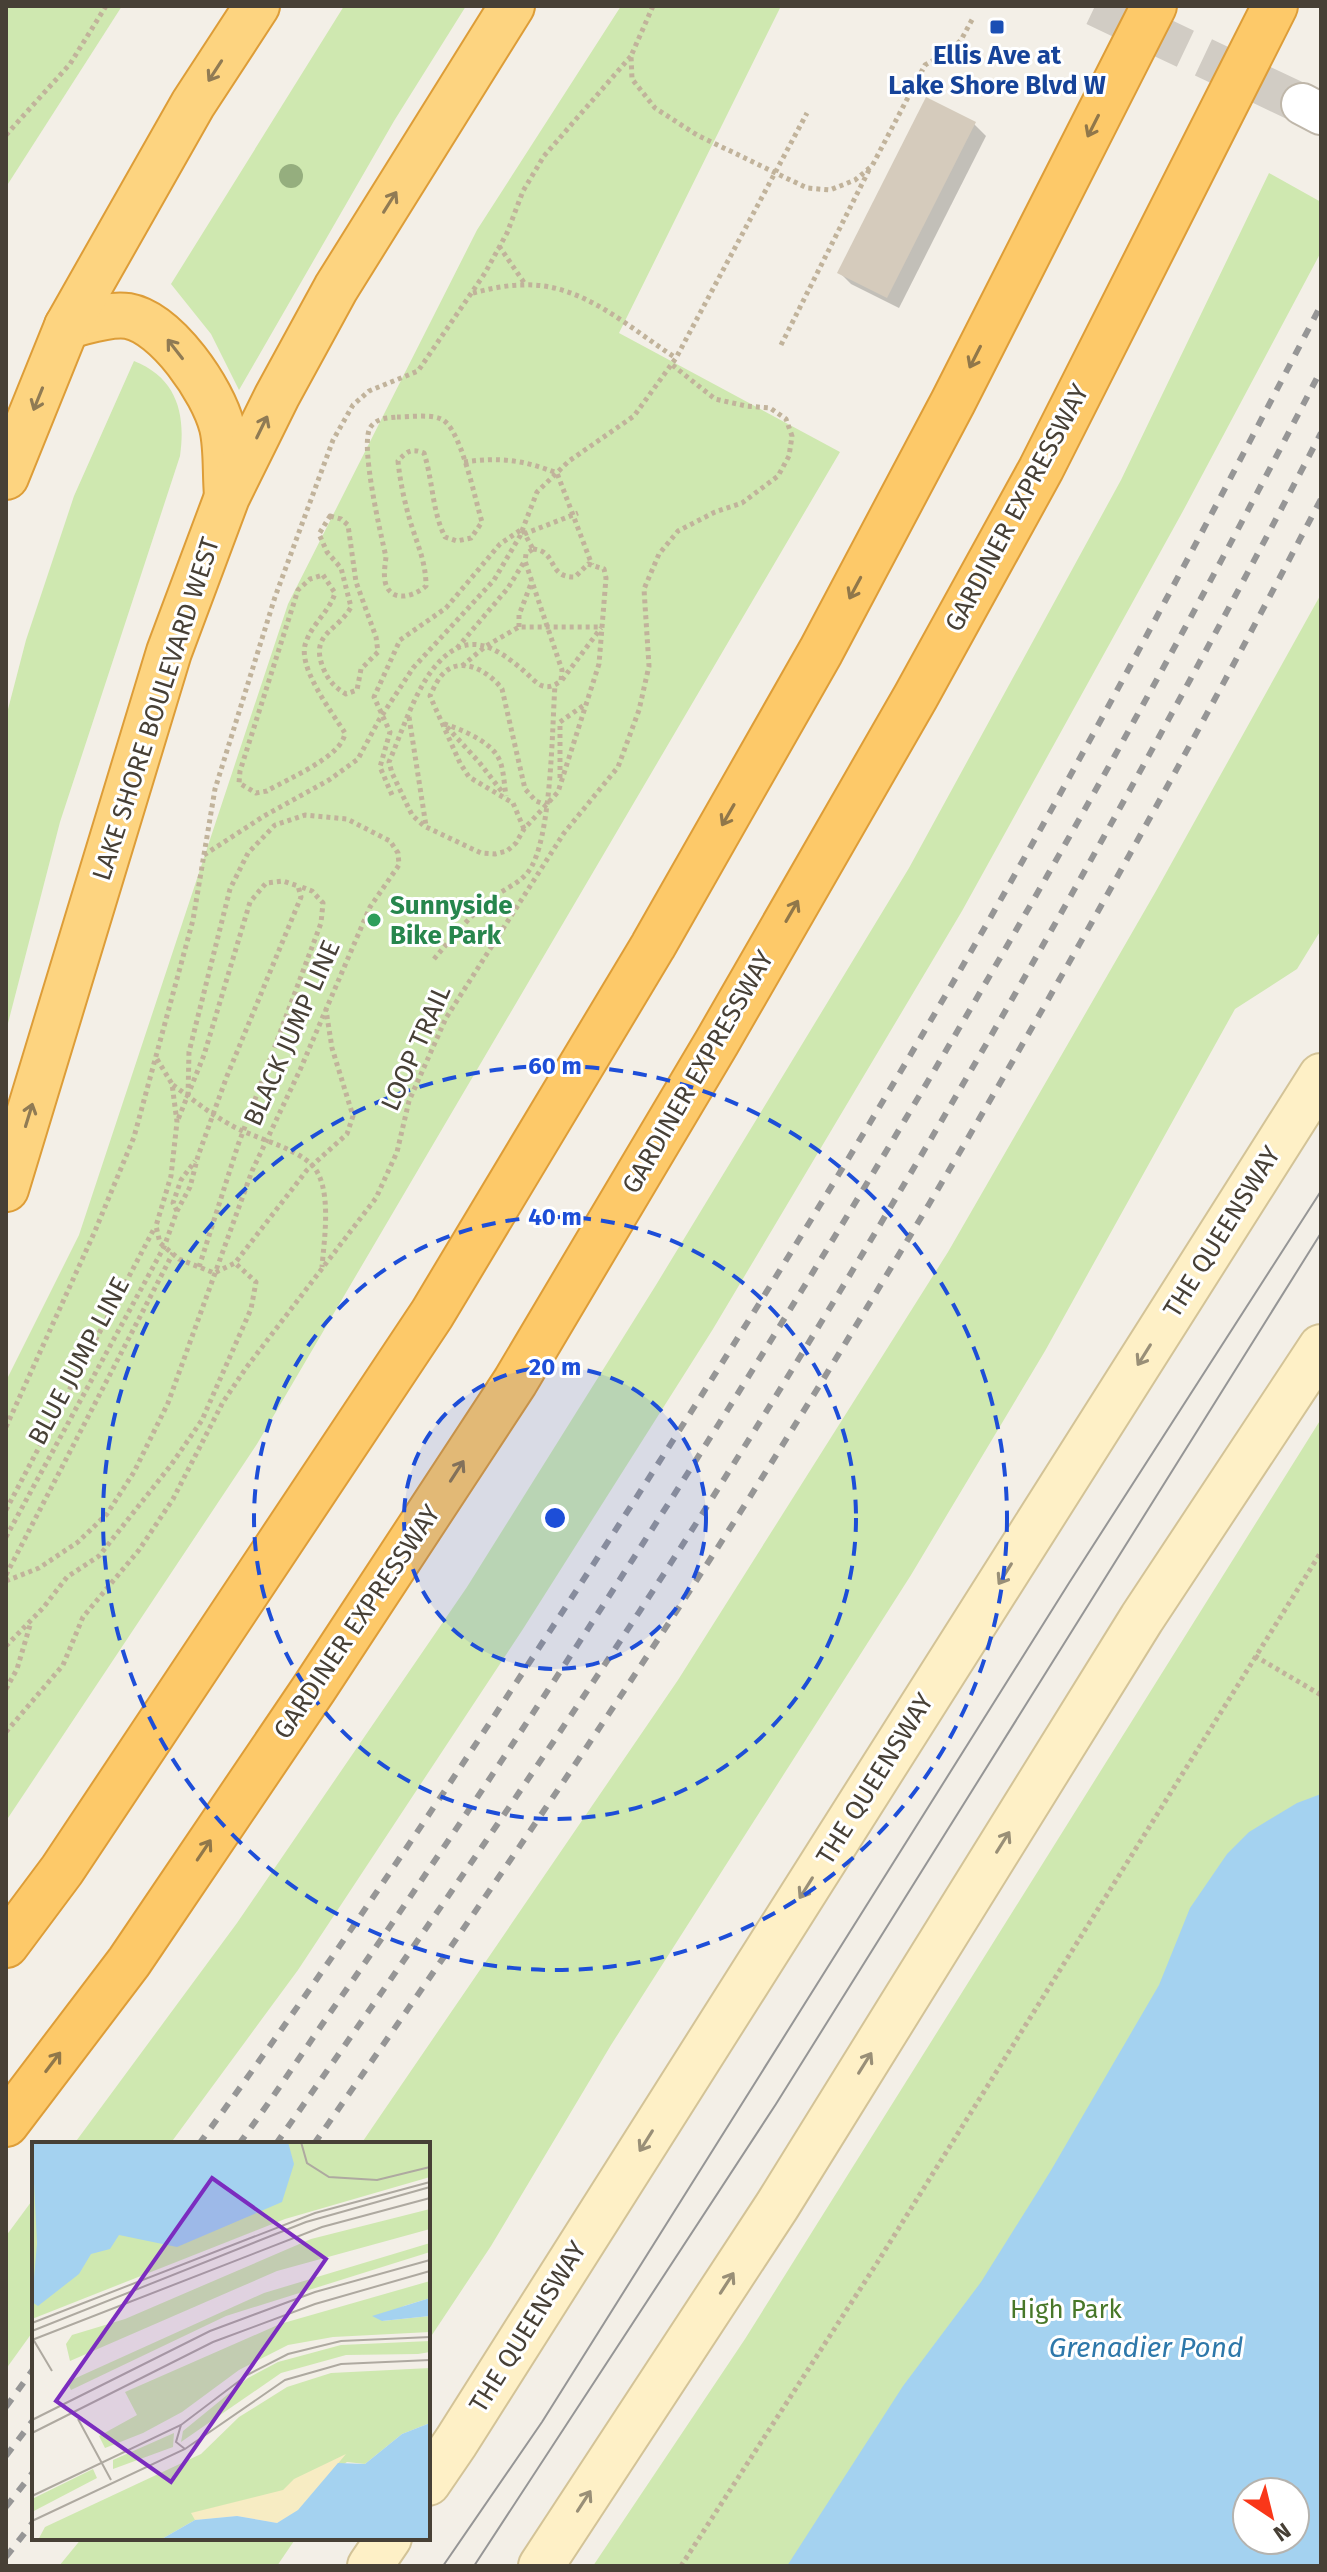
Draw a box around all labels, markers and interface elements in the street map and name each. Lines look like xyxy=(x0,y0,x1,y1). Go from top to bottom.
marker: Ellis Ave at Lake Shore Blvd W xyxy=(988,18,1006,36)
place label: Ellis Ave at Lake Shore Blvd W xyxy=(888,40,1106,101)
one-way arrow xyxy=(206,60,223,82)
one-way arrow xyxy=(1085,113,1100,137)
one-way arrow xyxy=(383,191,399,214)
one-way arrow xyxy=(167,339,184,360)
one-way arrow xyxy=(967,345,983,369)
street label: GARDINER EXPRESSWAY xyxy=(939,379,1096,637)
one-way arrow xyxy=(30,386,44,410)
one-way arrow xyxy=(254,416,270,440)
street label: LAKE SHORE BOULEVARD WEST xyxy=(86,533,226,884)
one-way arrow xyxy=(846,575,862,599)
one-way arrow xyxy=(720,803,736,826)
place label: Sunnyside Bike Park xyxy=(390,890,513,951)
one-way arrow xyxy=(784,900,800,923)
marker: Sunnyside Bike Park xyxy=(365,911,383,929)
street label: BLACK JUMP LINE xyxy=(237,935,347,1131)
street label: GARDINER EXPRESSWAY xyxy=(616,944,781,1199)
street label: LOOP TRAIL xyxy=(374,980,458,1116)
text: 60 m xyxy=(528,1052,582,1080)
one-way arrow xyxy=(22,1102,37,1128)
street label: THE QUEENSWAY xyxy=(1157,1140,1287,1323)
text: 40 m xyxy=(528,1203,582,1231)
street label: BLUE JUMP LINE xyxy=(22,1272,136,1450)
one-way arrow xyxy=(1136,1343,1152,1366)
text: 20 m xyxy=(529,1353,581,1381)
one-way arrow xyxy=(449,1460,465,1482)
street label: GARDINER EXPRESSWAY xyxy=(267,1499,447,1745)
centre of rings xyxy=(541,1504,569,1532)
one-way arrow xyxy=(996,1563,1013,1585)
street label: THE QUEENSWAY xyxy=(810,1687,940,1870)
one-way arrow xyxy=(994,1832,1011,1854)
one-way arrow xyxy=(196,1840,212,1862)
one-way arrow xyxy=(797,1877,814,1899)
one-way arrow xyxy=(45,2051,61,2073)
one-way arrow xyxy=(857,2053,874,2075)
one-way arrow xyxy=(637,2129,653,2152)
inset map xyxy=(32,2142,430,2540)
street label: THE QUEENSWAY xyxy=(463,2235,593,2418)
one-way arrow xyxy=(719,2272,735,2295)
park label: High Park xyxy=(1010,2294,1123,2325)
water label: Grenadier Pond xyxy=(1049,2331,1243,2364)
north arrow xyxy=(1231,2476,1311,2556)
one-way arrow xyxy=(576,2490,593,2512)
text: N xyxy=(1268,2517,1296,2547)

